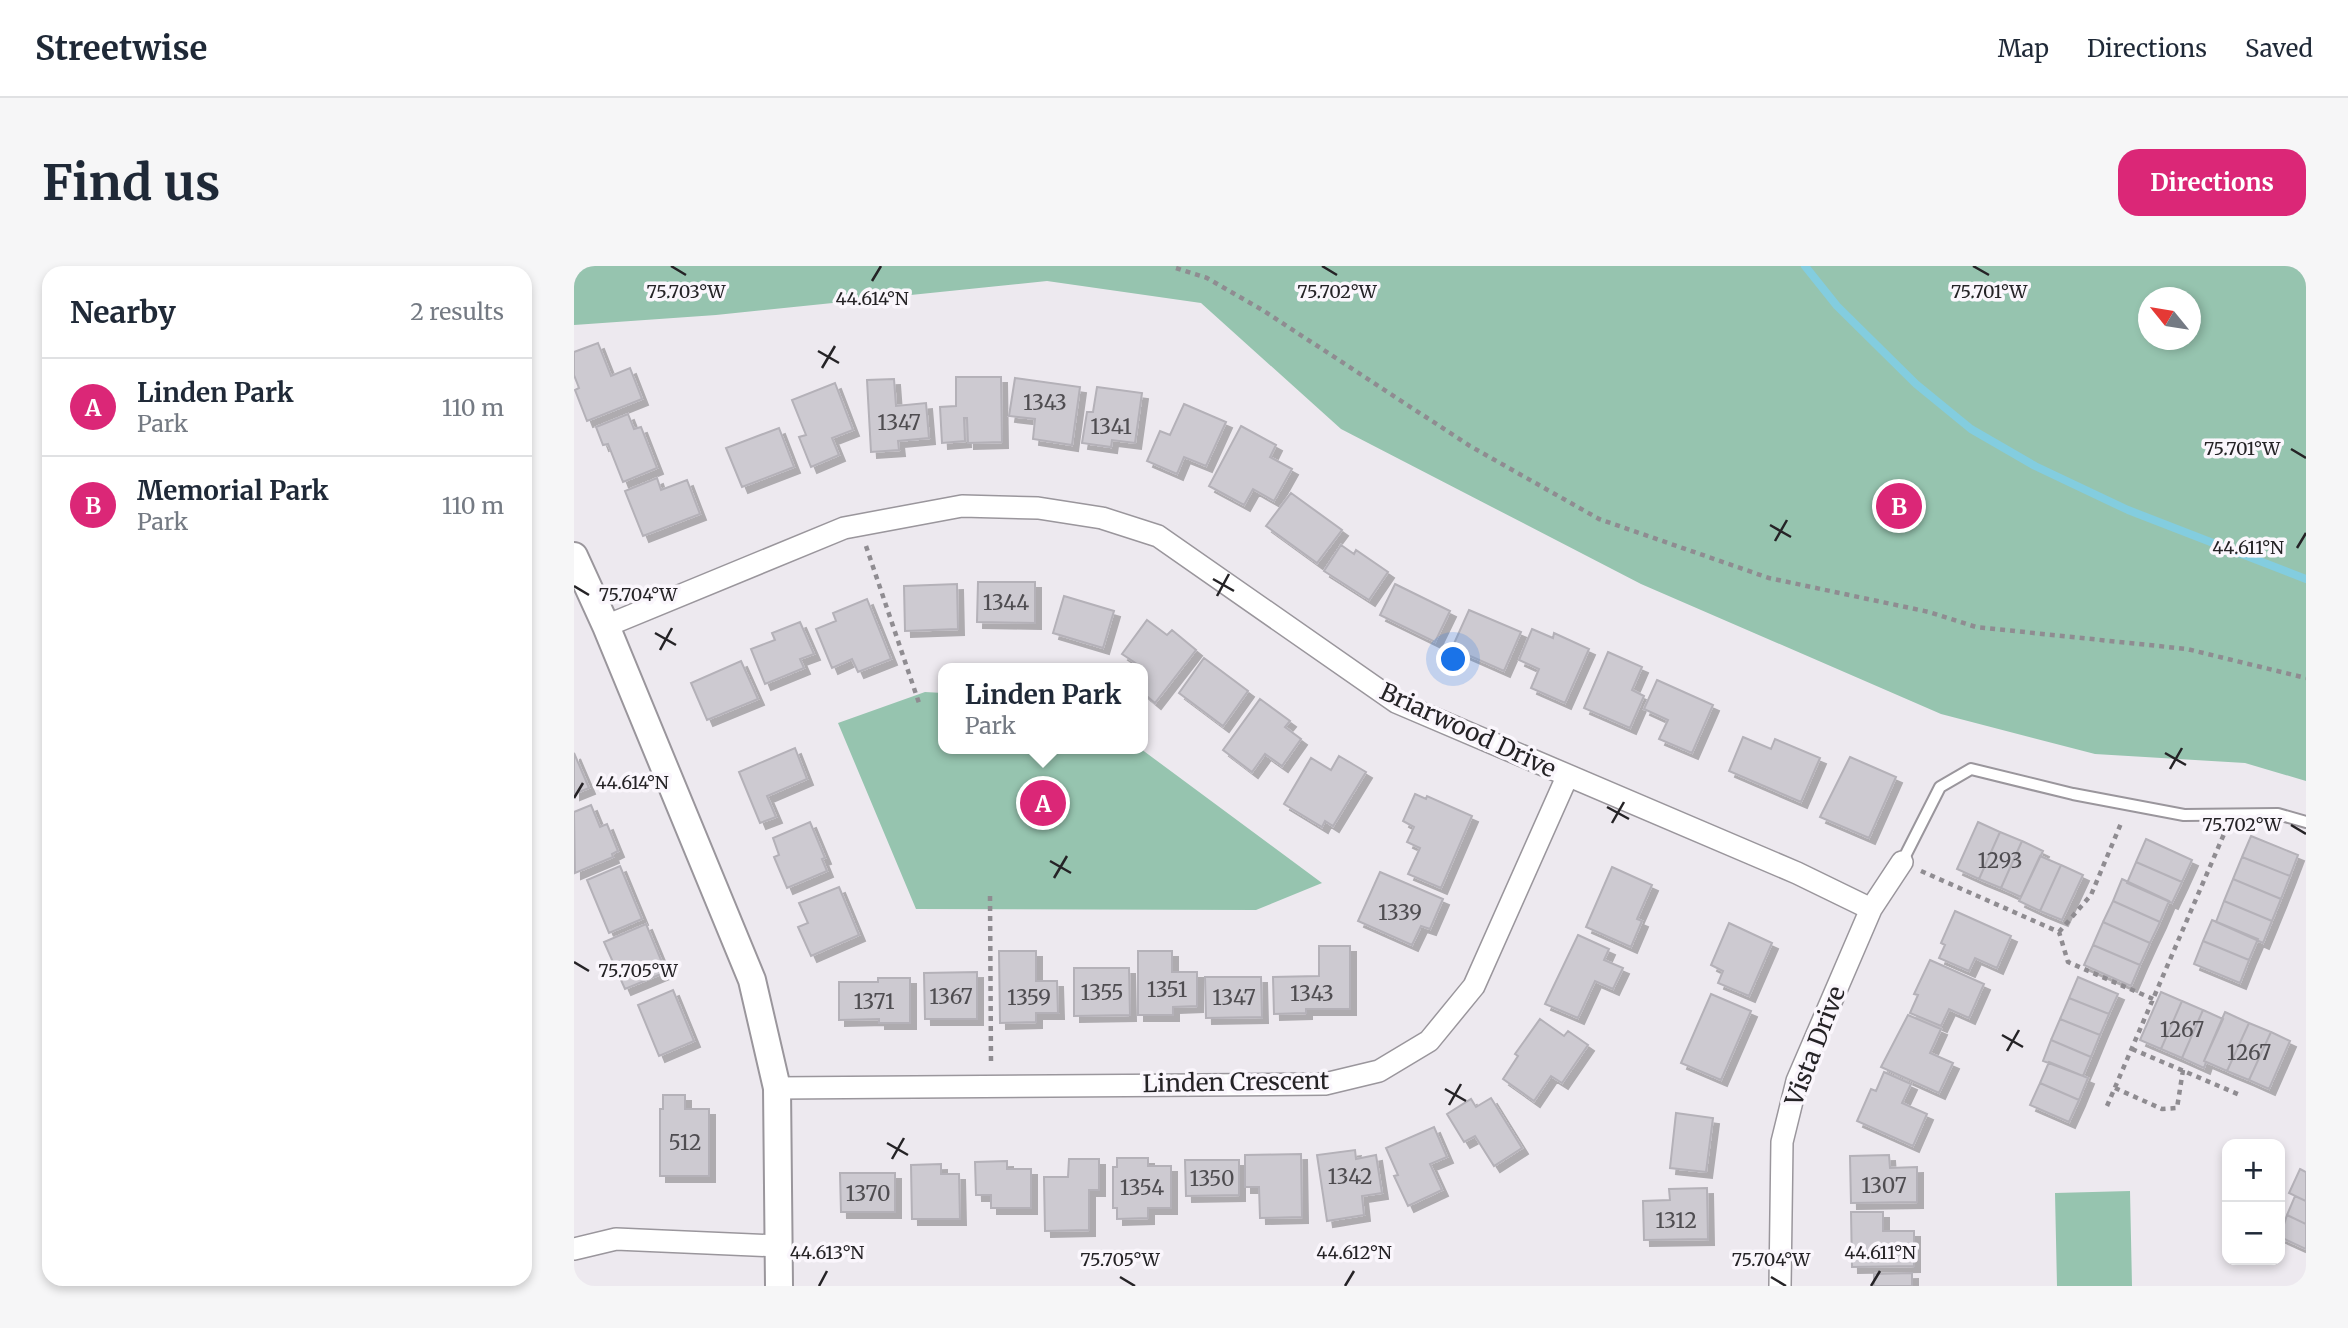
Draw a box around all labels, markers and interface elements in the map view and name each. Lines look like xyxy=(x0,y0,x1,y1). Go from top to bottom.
text: Streetwise xyxy=(35,28,207,69)
text: Map xyxy=(1998,33,2049,64)
text: Directions xyxy=(2087,33,2207,64)
text: Saved xyxy=(2245,33,2313,64)
button: Directions xyxy=(2118,149,2306,216)
text: Find us xyxy=(42,152,220,213)
text: 75.703°W xyxy=(647,280,726,303)
text: 75.702°W xyxy=(1297,280,1378,303)
text: 75.701°W xyxy=(1951,280,2028,303)
text: 44.614°N xyxy=(835,287,909,310)
north arrow xyxy=(2138,287,2201,350)
text: Nearby xyxy=(70,293,176,331)
text: 2 results xyxy=(410,297,504,326)
text: Linden Park xyxy=(137,376,293,409)
house number: 1343 xyxy=(1023,389,1067,416)
text: A xyxy=(85,393,101,422)
text: 110 m xyxy=(442,393,504,422)
text: Park xyxy=(137,409,188,438)
house number: 1347 xyxy=(877,409,921,436)
house number: 1341 xyxy=(1090,413,1132,440)
text: 75.701°W xyxy=(2204,437,2281,460)
text: Memorial Park xyxy=(137,474,329,507)
pin: B xyxy=(1876,480,1922,532)
text: B xyxy=(85,491,101,520)
text: 110 m xyxy=(442,491,504,520)
text: Park xyxy=(137,507,188,536)
text: 44.611°N xyxy=(2212,536,2284,559)
text: 75.704°W xyxy=(599,583,678,606)
house number: 1344 xyxy=(983,589,1029,616)
your location xyxy=(1436,642,1470,676)
popup xyxy=(938,663,1148,754)
street label: Briarwood Drive xyxy=(1375,676,1561,784)
text: Linden Park xyxy=(965,678,1121,711)
text: Park xyxy=(965,711,1016,740)
text: 44.614°N xyxy=(595,771,669,794)
pin: A xyxy=(1020,777,1066,829)
text: 75.702°W xyxy=(2202,813,2283,836)
house number: 1293 xyxy=(1977,847,2023,874)
house number: 1339 xyxy=(1378,899,1422,926)
text: 75.705°W xyxy=(598,959,679,982)
house number: 1351 xyxy=(1147,976,1187,1003)
house number: 1355 xyxy=(1080,979,1124,1006)
house number: 1343 xyxy=(1290,980,1334,1007)
street label: Vista Drive xyxy=(1778,982,1852,1111)
house number: 1367 xyxy=(929,983,973,1010)
house number: 1359 xyxy=(1007,984,1051,1011)
house number: 1347 xyxy=(1212,984,1256,1011)
house number: 1371 xyxy=(853,988,895,1015)
house number: 1267 xyxy=(2160,1016,2204,1043)
house number: 1267 xyxy=(2227,1039,2271,1066)
street label: Linden Crescent xyxy=(1142,1065,1330,1099)
house number: 512 xyxy=(669,1129,701,1156)
map controls xyxy=(2222,1139,2285,1265)
button: + xyxy=(2222,1139,2285,1202)
house number: 1342 xyxy=(1328,1163,1373,1190)
house number: 1350 xyxy=(1189,1165,1235,1192)
house number: 1307 xyxy=(1861,1172,1907,1199)
house number: 1354 xyxy=(1120,1174,1164,1201)
house number: 1370 xyxy=(845,1180,891,1207)
button: − xyxy=(2222,1202,2285,1265)
house number: 1312 xyxy=(1655,1207,1697,1234)
text: 44.613°N xyxy=(790,1241,864,1264)
text: 44.612°N xyxy=(1316,1241,1392,1264)
text: 44.611°N xyxy=(1844,1241,1916,1264)
text: 75.705°W xyxy=(1080,1248,1161,1271)
text: 75.704°W xyxy=(1732,1248,1811,1271)

